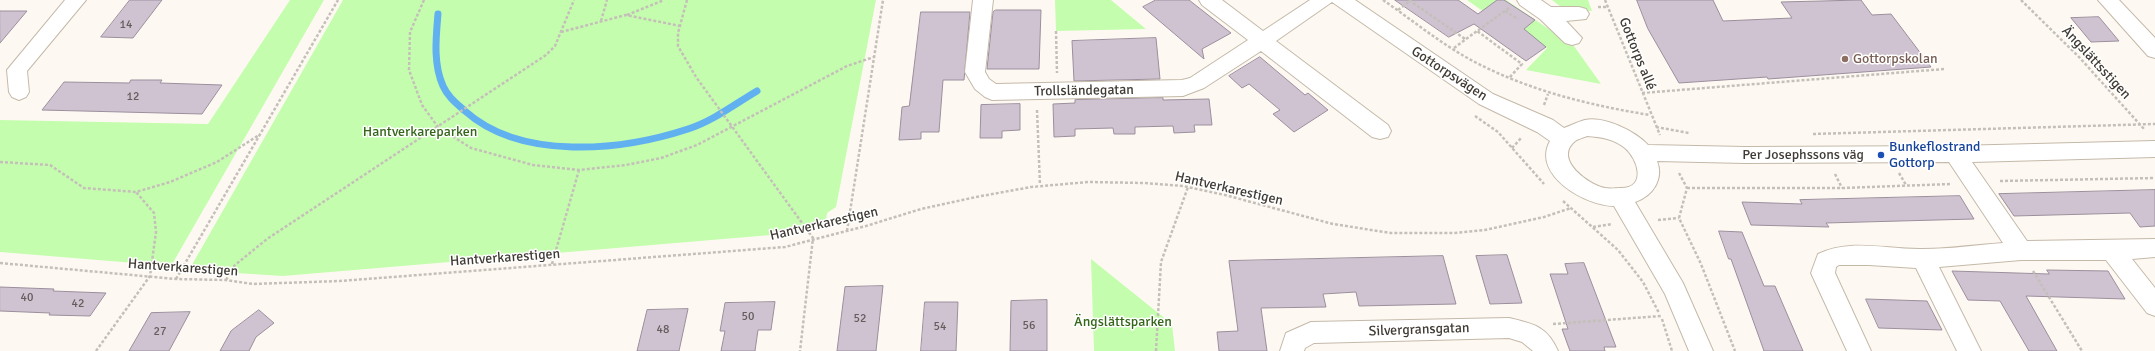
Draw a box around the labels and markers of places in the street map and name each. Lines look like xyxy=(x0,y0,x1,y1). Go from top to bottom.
place label: Gottorpskolan xyxy=(1853,51,1938,67)
marker: Gottorpskolan xyxy=(1840,54,1850,64)
place label: Bunkeflostrand Gottorp xyxy=(1889,139,1981,172)
marker: Bunkeflostrand Gottorp xyxy=(1876,150,1886,160)

